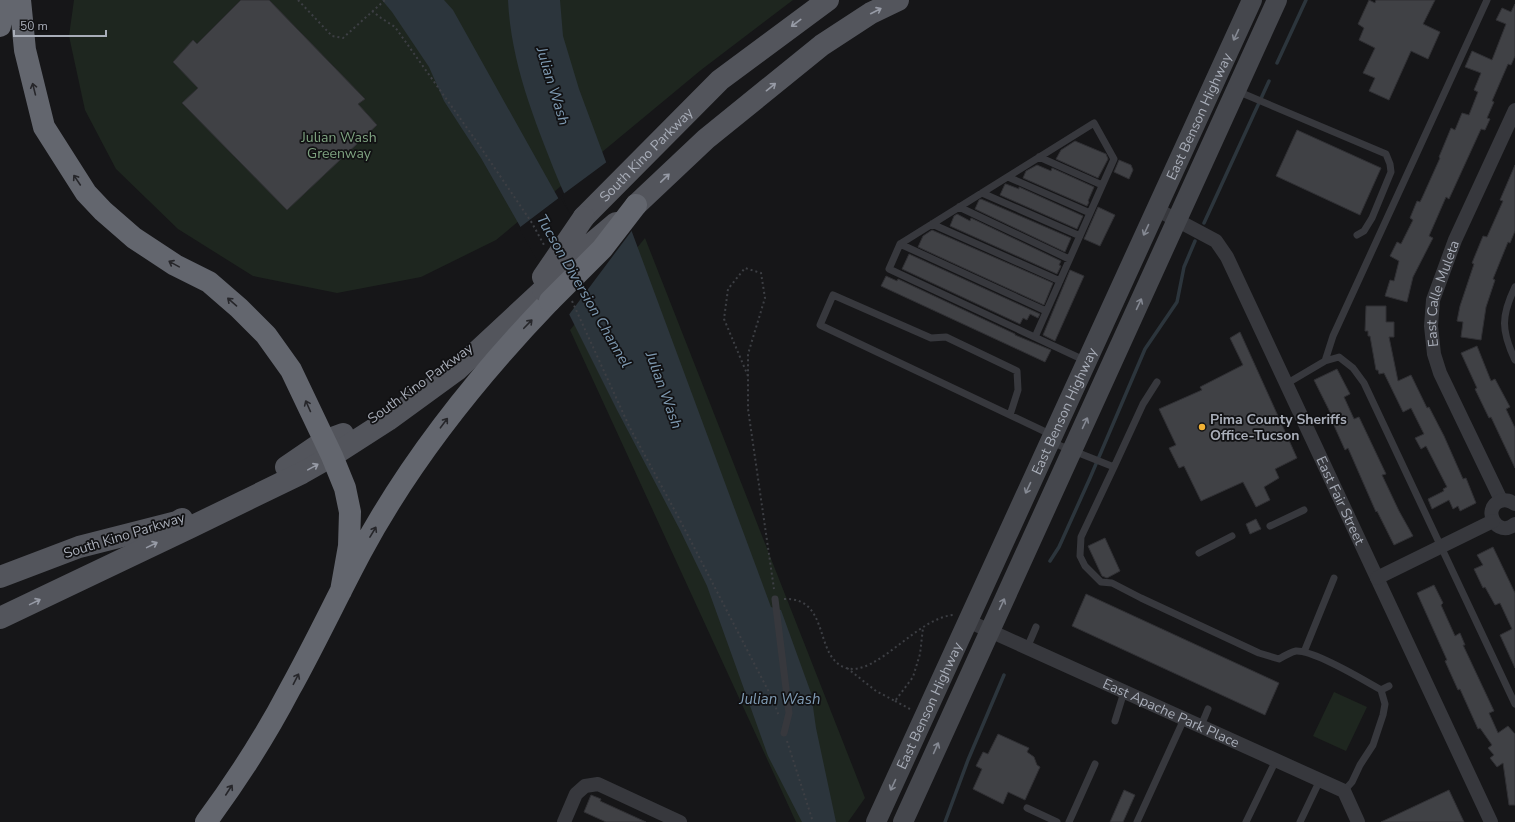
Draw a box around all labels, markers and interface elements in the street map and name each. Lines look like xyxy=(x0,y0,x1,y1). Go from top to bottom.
one-way arrow xyxy=(870,7,882,14)
scale bar xyxy=(14,12,106,38)
text: 50 m xyxy=(20,18,48,34)
one-way arrow xyxy=(791,19,802,27)
one-way arrow xyxy=(1231,29,1239,41)
water label: Julian Wash xyxy=(531,43,574,128)
street label: East Benson Highway xyxy=(1162,49,1237,183)
one-way arrow xyxy=(765,82,776,91)
one-way arrow xyxy=(30,83,38,96)
street label: South Kino Parkway xyxy=(595,103,698,206)
park label: Julian Wash Greenway xyxy=(300,128,377,163)
one-way arrow xyxy=(660,174,670,183)
one-way arrow xyxy=(73,175,81,186)
water label: Tucson Diversion Channel xyxy=(532,211,636,371)
one-way arrow xyxy=(1142,224,1149,236)
street label: East Calle Muleta xyxy=(1422,238,1464,348)
one-way arrow xyxy=(169,260,181,268)
one-way arrow xyxy=(227,297,237,307)
one-way arrow xyxy=(1136,299,1143,311)
one-way arrow xyxy=(523,319,532,329)
street label: South Kino Parkway xyxy=(364,338,477,428)
street label: East Benson Highway xyxy=(1027,344,1102,478)
water label: Julian Wash xyxy=(640,348,687,431)
one-way arrow xyxy=(304,400,311,412)
place label: Pima County Sheriffs Office-Tucson xyxy=(1210,410,1347,445)
one-way arrow xyxy=(1082,417,1089,429)
one-way arrow xyxy=(440,418,448,429)
marker: Pima County Sheriffs Office-Tucson xyxy=(1197,422,1207,432)
street label: East Fair Street xyxy=(1311,453,1369,548)
one-way arrow xyxy=(307,462,319,470)
one-way arrow xyxy=(1024,482,1031,494)
street label: South Kino Parkway xyxy=(61,508,188,563)
one-way arrow xyxy=(369,526,377,538)
one-way arrow xyxy=(146,541,158,549)
one-way arrow xyxy=(29,598,41,605)
one-way arrow xyxy=(999,599,1006,611)
street label: East Benson Highway xyxy=(892,638,967,772)
one-way arrow xyxy=(292,673,300,685)
street label: East Apache Park Place xyxy=(1100,674,1242,752)
water label: Julian Wash xyxy=(739,689,820,709)
one-way arrow xyxy=(933,743,940,755)
one-way arrow xyxy=(889,778,896,790)
one-way arrow xyxy=(225,785,233,796)

